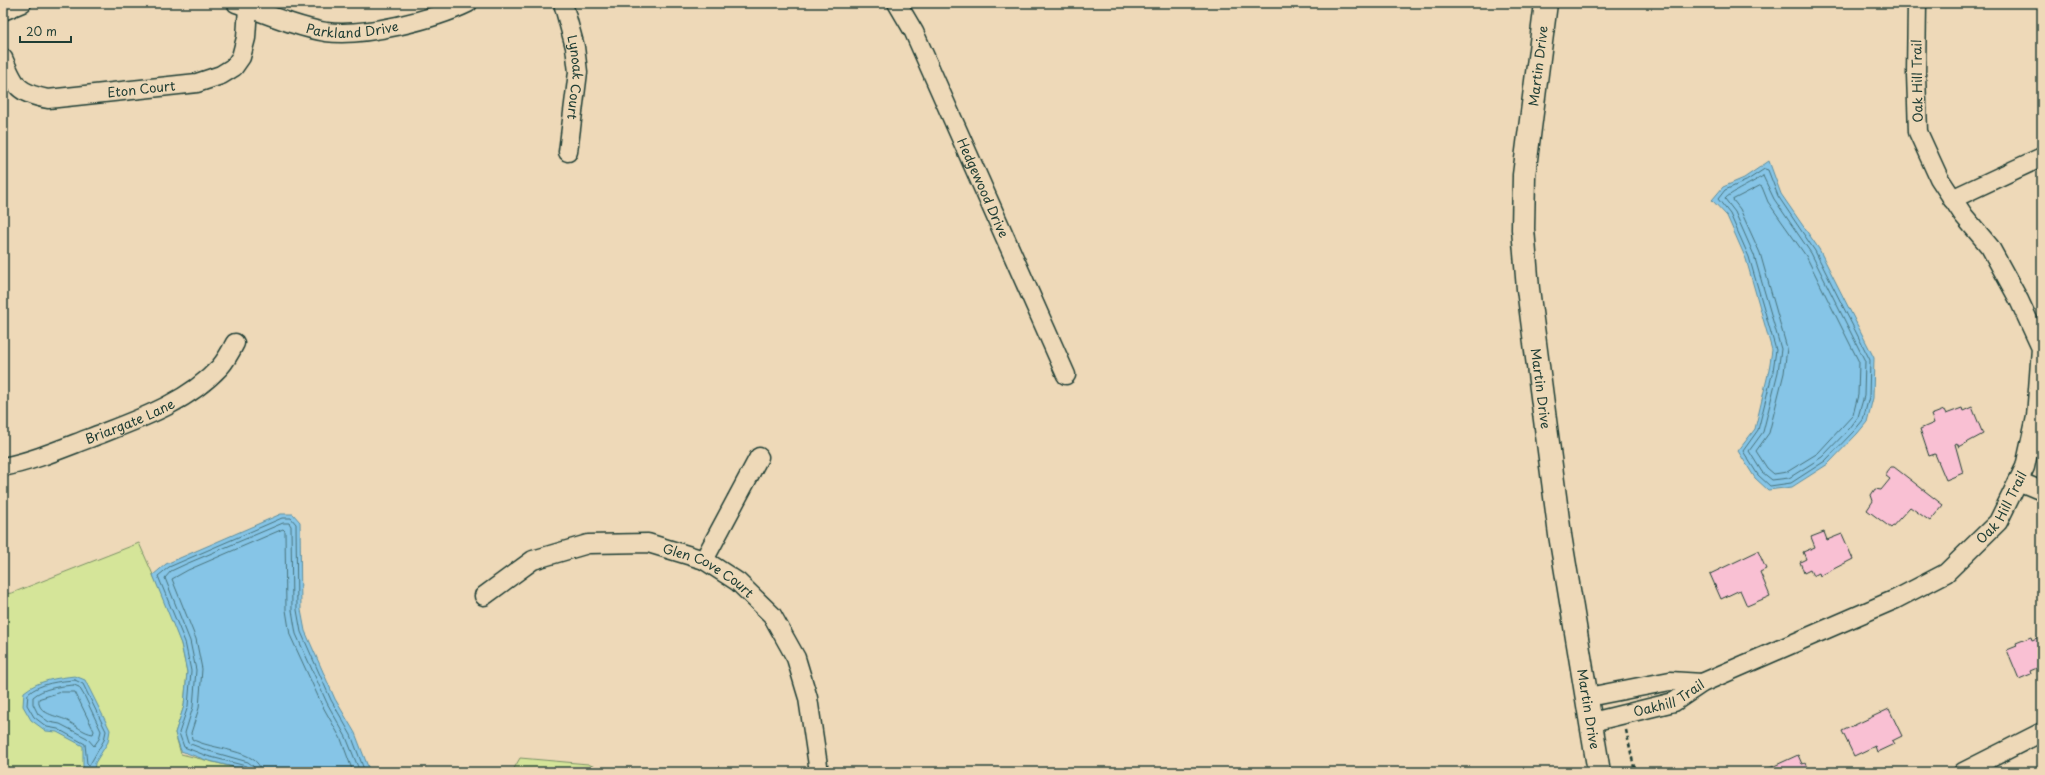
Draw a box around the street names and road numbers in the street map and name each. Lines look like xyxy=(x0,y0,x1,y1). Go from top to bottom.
street label: Parkland Drive xyxy=(304,16,400,42)
street label: Martin Drive xyxy=(1523,25,1552,107)
street label: Lynoak Court xyxy=(563,33,588,121)
street label: Oak Hill Trail xyxy=(1906,39,1927,123)
street label: Eton Court xyxy=(106,75,176,102)
street label: Hedgewood Drive xyxy=(953,135,1014,241)
street label: Martin Drive xyxy=(1527,347,1556,430)
street label: Briargate Lane xyxy=(82,394,178,448)
street label: Oak Hill Trail xyxy=(1971,467,2031,548)
street label: Glen Cove Court xyxy=(661,538,758,602)
street label: Martin Drive xyxy=(1573,667,1605,751)
street label: Oakhill Trail xyxy=(1631,674,1708,721)

